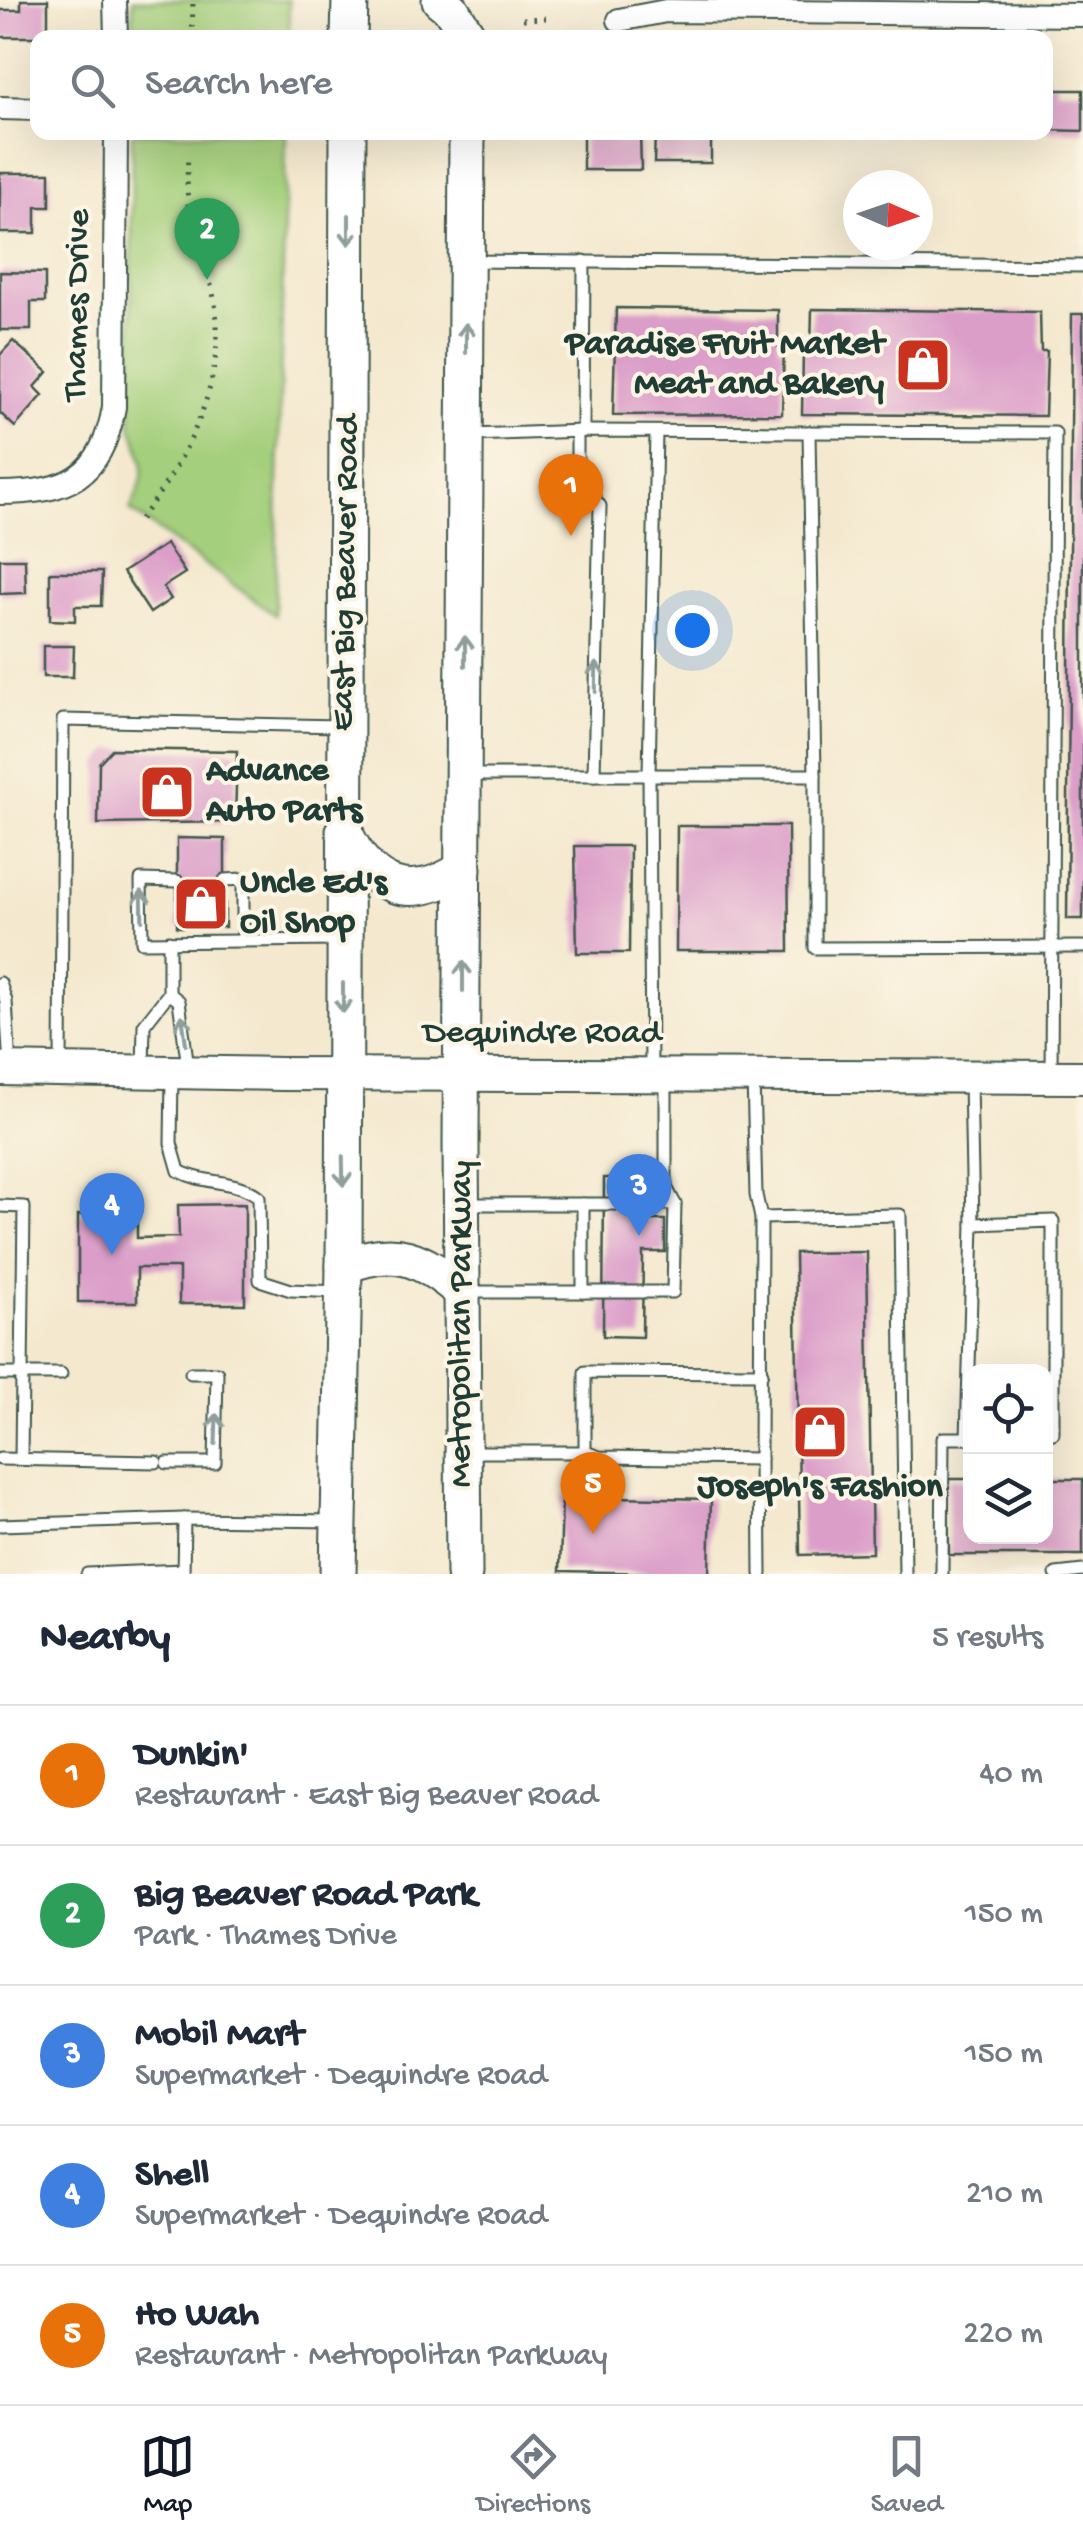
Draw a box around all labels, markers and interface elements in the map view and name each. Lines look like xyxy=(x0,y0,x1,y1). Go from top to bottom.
search box xyxy=(30,30,1053,140)
icon: search xyxy=(65,58,120,113)
text: Search here xyxy=(145,63,332,107)
north arrow xyxy=(843,170,933,260)
pin: 2 xyxy=(174,198,240,280)
street label: Thames Drive xyxy=(57,208,101,403)
one-way arrow xyxy=(340,212,358,245)
one-way arrow xyxy=(456,322,476,354)
place label: Paradise Fruit Market Meat and Bakery xyxy=(563,325,888,406)
shop icon: Paradise Fruit Market Meat and Bakery xyxy=(893,335,953,395)
street label: East Big Beaver Road xyxy=(324,412,370,732)
pin: 1 xyxy=(538,454,604,536)
your location xyxy=(667,605,718,656)
one-way arrow xyxy=(456,635,474,668)
one-way arrow xyxy=(587,662,606,694)
place label: Advance Auto Parts xyxy=(205,752,364,833)
shop icon: Advance Auto Parts xyxy=(137,762,197,822)
place label: Uncle Ed's Oil Shop xyxy=(240,864,389,945)
shop icon: Uncle Ed's Oil Shop xyxy=(171,874,231,934)
one-way arrow xyxy=(132,890,151,922)
one-way arrow xyxy=(454,960,472,992)
one-way arrow xyxy=(334,980,352,1013)
one-way arrow xyxy=(174,1014,193,1047)
street label: Dequindre Road xyxy=(421,1014,664,1055)
one-way arrow xyxy=(334,1154,352,1187)
pin: 3 xyxy=(606,1154,672,1236)
street label: Metropolitan Parkway xyxy=(442,1160,483,1488)
pin: 4 xyxy=(80,1172,144,1255)
map controls xyxy=(963,1364,1053,1544)
button: locate xyxy=(963,1364,1053,1454)
shop icon: Joseph's Fashion xyxy=(790,1402,850,1462)
one-way arrow xyxy=(206,1413,225,1445)
pin: 5 xyxy=(560,1452,626,1534)
button: layers xyxy=(963,1454,1053,1544)
place label: Joseph's Fashion xyxy=(696,1468,943,1509)
text: Nearby xyxy=(40,1615,170,1664)
text: 5 results xyxy=(932,1620,1043,1658)
text: Dunkin' xyxy=(135,1734,249,1778)
text: 1 xyxy=(66,1756,79,1794)
text: 40 m xyxy=(979,1756,1043,1794)
text: Restaurant · East Big Beaver Road xyxy=(135,1778,598,1816)
text: Big Beaver Road Park xyxy=(135,1874,477,1918)
text: 2 xyxy=(65,1896,80,1934)
text: 150 m xyxy=(965,1896,1043,1934)
text: Park · Thames Drive xyxy=(135,1918,397,1956)
text: Mobil Mart xyxy=(135,2014,303,2058)
text: 3 xyxy=(64,2036,81,2074)
text: 150 m xyxy=(965,2036,1043,2074)
text: Supermarket · Dequindre Road xyxy=(135,2058,547,2096)
text: Shell xyxy=(135,2154,209,2198)
text: 4 xyxy=(65,2176,80,2214)
text: 210 m xyxy=(966,2176,1043,2214)
text: Supermarket · Dequindre Road xyxy=(135,2198,547,2236)
text: Ho Wah xyxy=(135,2294,259,2338)
text: 5 xyxy=(64,2316,81,2354)
text: 220 m xyxy=(963,2316,1043,2354)
text: Restaurant · Metropolitan Parkway xyxy=(135,2338,607,2376)
tab: Map xyxy=(140,2429,195,2522)
tab: Directions xyxy=(476,2429,590,2522)
tab: Saved xyxy=(871,2429,943,2522)

